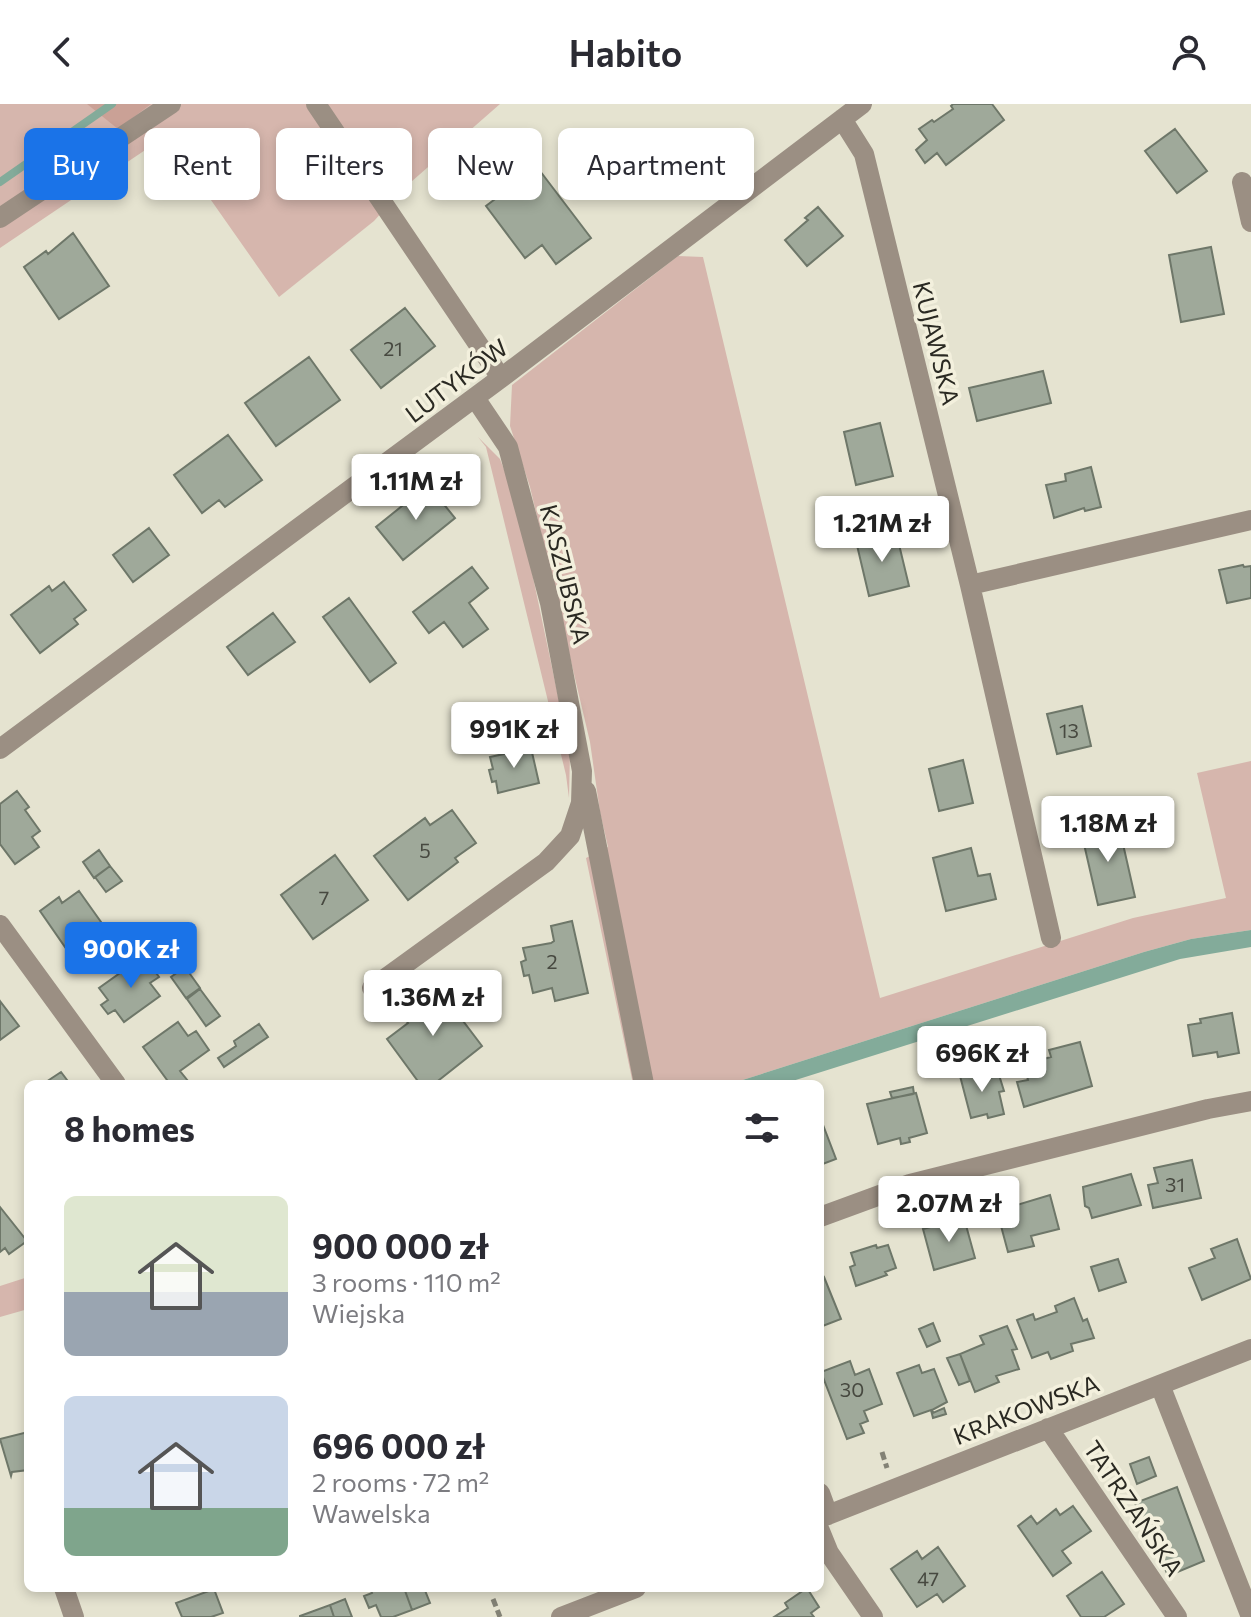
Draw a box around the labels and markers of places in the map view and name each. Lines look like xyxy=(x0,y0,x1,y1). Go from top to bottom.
pin: 1.11M zł xyxy=(333,454,499,522)
pin: 1.21M zł xyxy=(799,496,965,564)
pin: 991K zł xyxy=(440,702,588,770)
pin: 1.18M zł xyxy=(1025,796,1191,864)
pin: 900K zł xyxy=(57,922,205,990)
pin: 1.36M zł xyxy=(350,970,516,1038)
pin: 696K zł xyxy=(908,1026,1056,1094)
pin: 2.07M zł xyxy=(866,1176,1032,1244)

